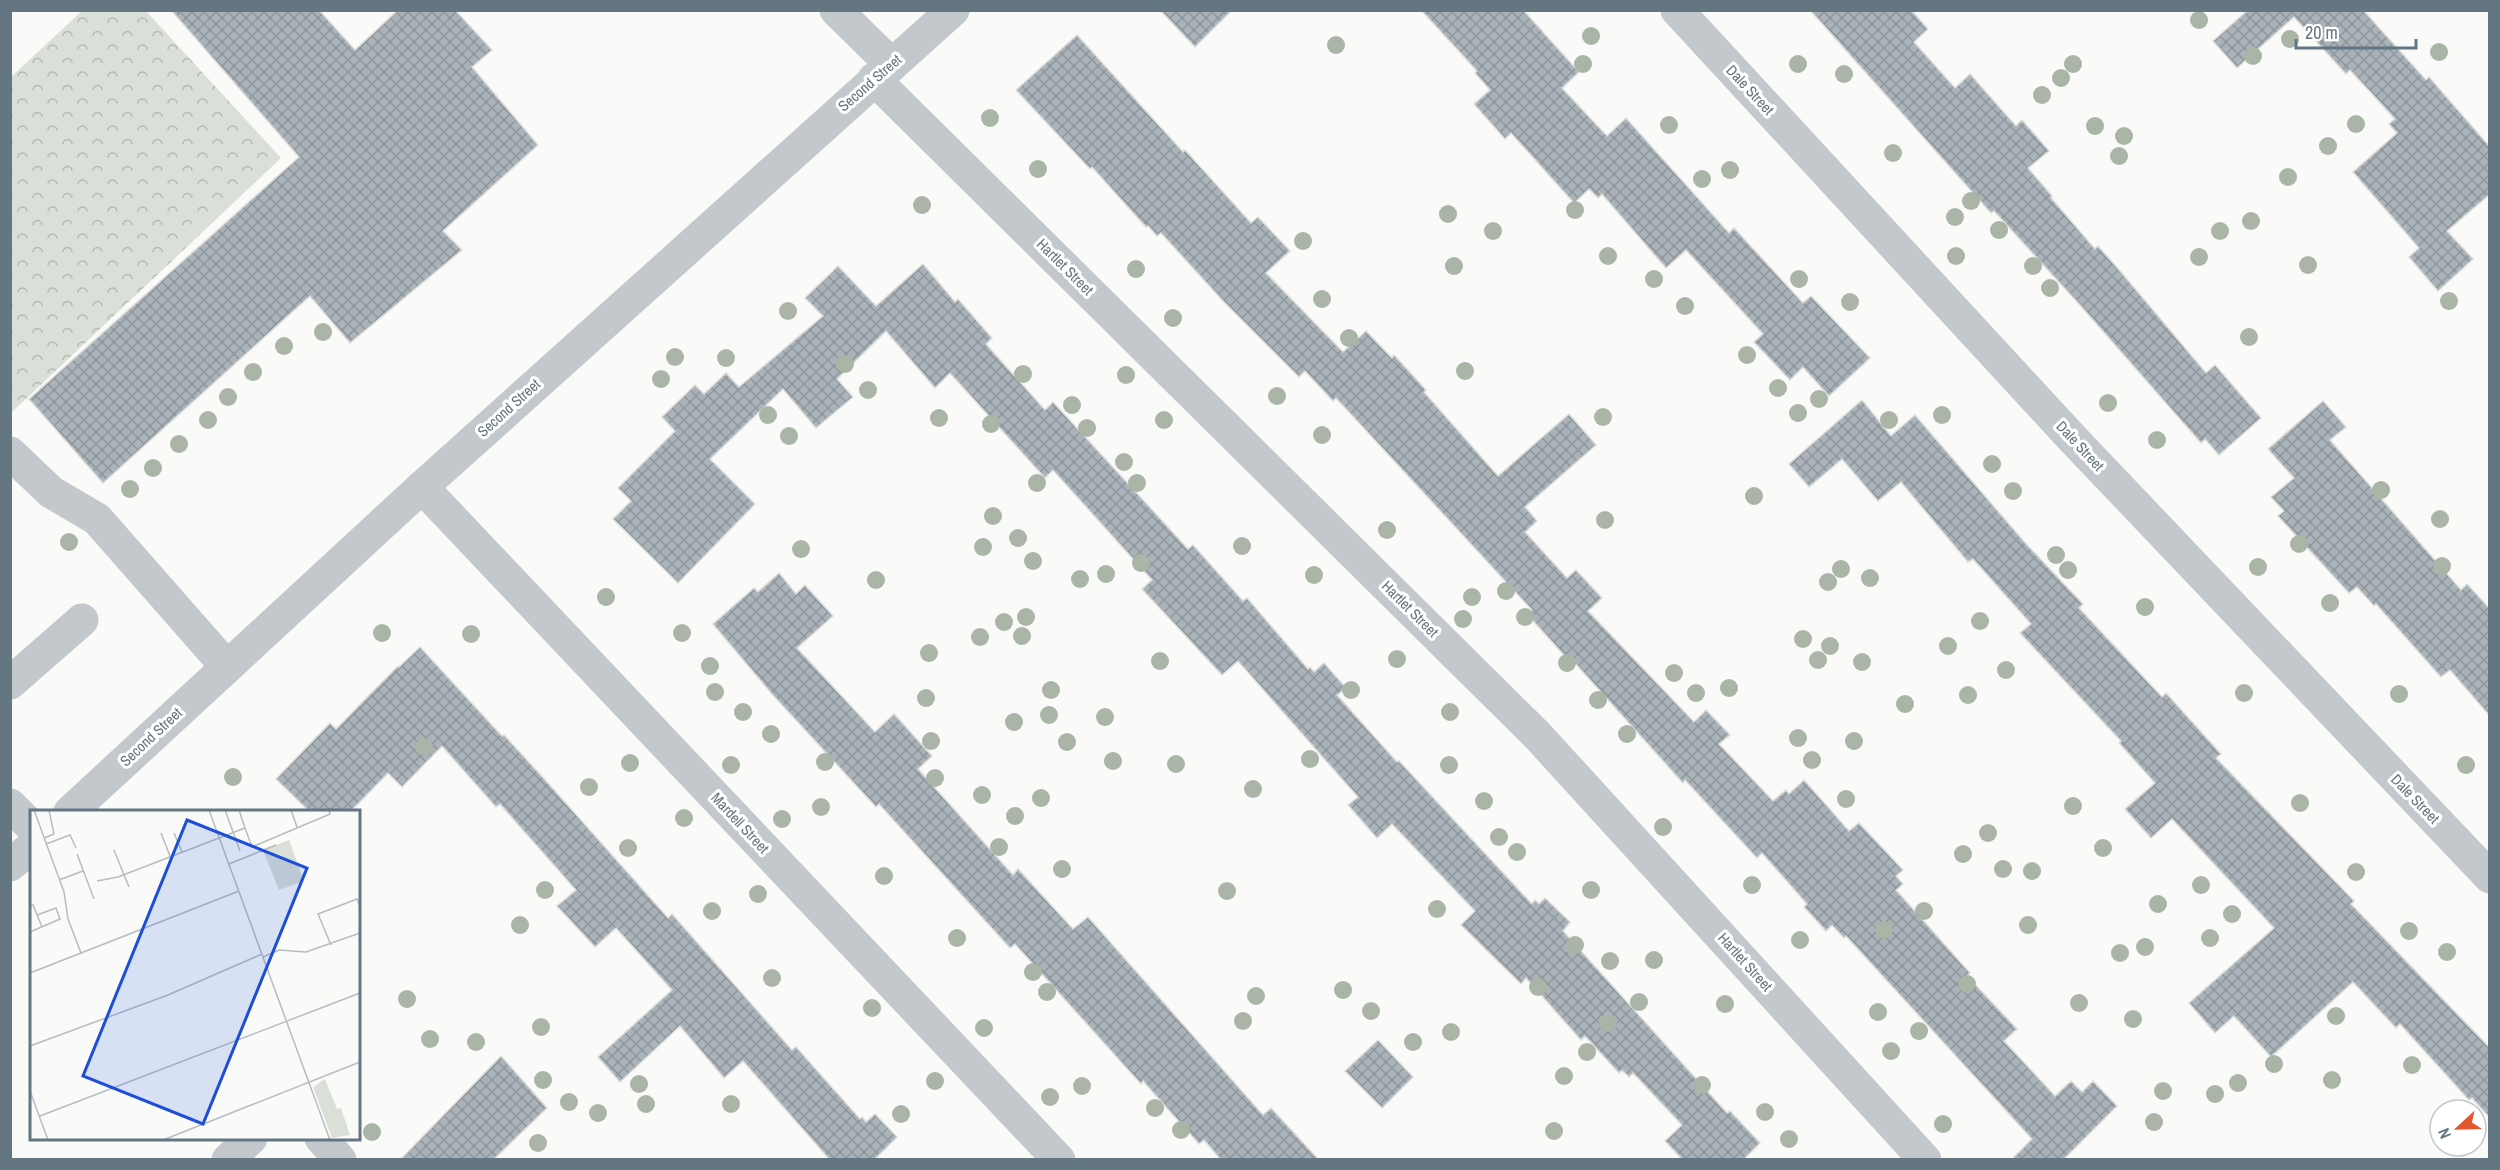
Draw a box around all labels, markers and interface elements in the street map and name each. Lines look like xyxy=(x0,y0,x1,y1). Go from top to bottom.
scale bar xyxy=(2296,12,2416,50)
text: 20 m xyxy=(2305,20,2338,45)
street label: Second Street xyxy=(833,49,906,116)
street label: Dale Street xyxy=(1722,60,1779,120)
street label: Hartlet Street xyxy=(1032,234,1099,300)
street label: Second Street xyxy=(473,373,545,442)
street label: Dale Street xyxy=(2052,416,2109,476)
street label: Hartlet Street xyxy=(1377,576,1444,642)
street label: Second Street xyxy=(115,702,187,771)
street label: Dale Street xyxy=(2386,769,2445,828)
street label: Mardell Street xyxy=(707,788,775,858)
inset map xyxy=(30,810,360,1140)
street label: Hartlet Street xyxy=(1713,928,1778,996)
north arrow xyxy=(2428,1098,2488,1158)
text: N xyxy=(2432,1125,2456,1142)

